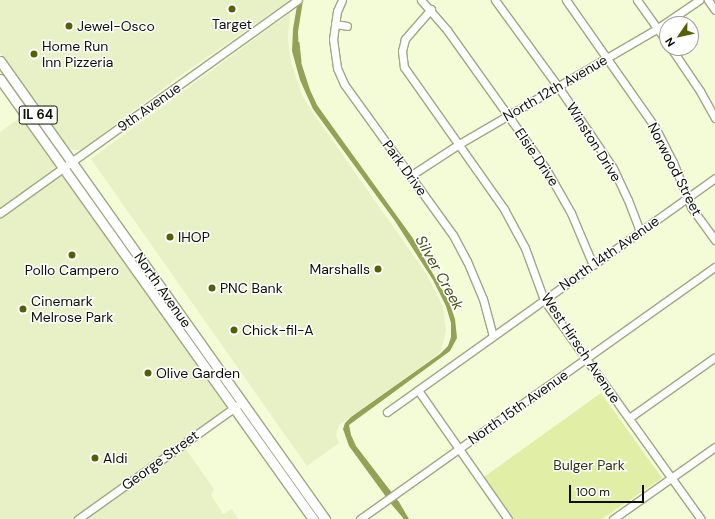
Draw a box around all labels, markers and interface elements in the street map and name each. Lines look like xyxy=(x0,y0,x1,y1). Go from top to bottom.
marker: Target xyxy=(227,4,237,14)
place label: Target xyxy=(212,16,252,32)
north arrow xyxy=(659,16,699,56)
place label: Jewel-Osco xyxy=(77,18,155,34)
marker: Jewel-Osco xyxy=(64,21,74,31)
text: N xyxy=(662,35,678,49)
place label: Home Run Inn Pizzeria xyxy=(42,38,113,70)
marker: Home Run Inn Pizzeria xyxy=(29,49,39,59)
street label: North 12th Avenue xyxy=(500,51,610,125)
street label: 9th Avenue xyxy=(114,79,184,135)
street label: Winston Drive xyxy=(563,99,625,185)
road number: IL 64 xyxy=(18,104,58,126)
street label: Norwood Street xyxy=(644,120,706,218)
street label: Elsie Drive xyxy=(512,125,562,189)
street label: Park Drive xyxy=(379,137,431,199)
street label: North 14th Avenue xyxy=(556,212,662,294)
place label: IHOP xyxy=(178,229,210,245)
marker: IHOP xyxy=(165,232,175,242)
water label: Silver Creek xyxy=(411,232,467,314)
street label: North Avenue xyxy=(131,249,195,331)
marker: Pollo Campero xyxy=(67,250,77,260)
place label: Marshalls xyxy=(309,261,370,277)
place label: Pollo Campero xyxy=(25,262,119,278)
marker: Marshalls xyxy=(373,264,383,274)
place label: PNC Bank xyxy=(220,280,283,296)
marker: PNC Bank xyxy=(207,283,217,293)
street label: West Hirsch Avenue xyxy=(538,290,624,406)
place label: Cinemark Melrose Park xyxy=(31,293,113,326)
marker: Cinemark Melrose Park xyxy=(18,304,28,314)
place label: Chick-fil-A xyxy=(242,322,314,338)
marker: Chick-fil-A xyxy=(229,325,239,335)
place label: Olive Garden xyxy=(156,365,240,381)
street label: North 15th Avenue xyxy=(465,366,571,448)
marker: Olive Garden xyxy=(143,368,153,378)
street label: George Street xyxy=(118,427,202,493)
place label: Aldi xyxy=(103,450,128,466)
marker: Aldi xyxy=(90,453,100,463)
park label: Bulger Park xyxy=(553,457,625,473)
scale bar xyxy=(571,477,646,503)
text: 100 m xyxy=(576,484,610,500)

